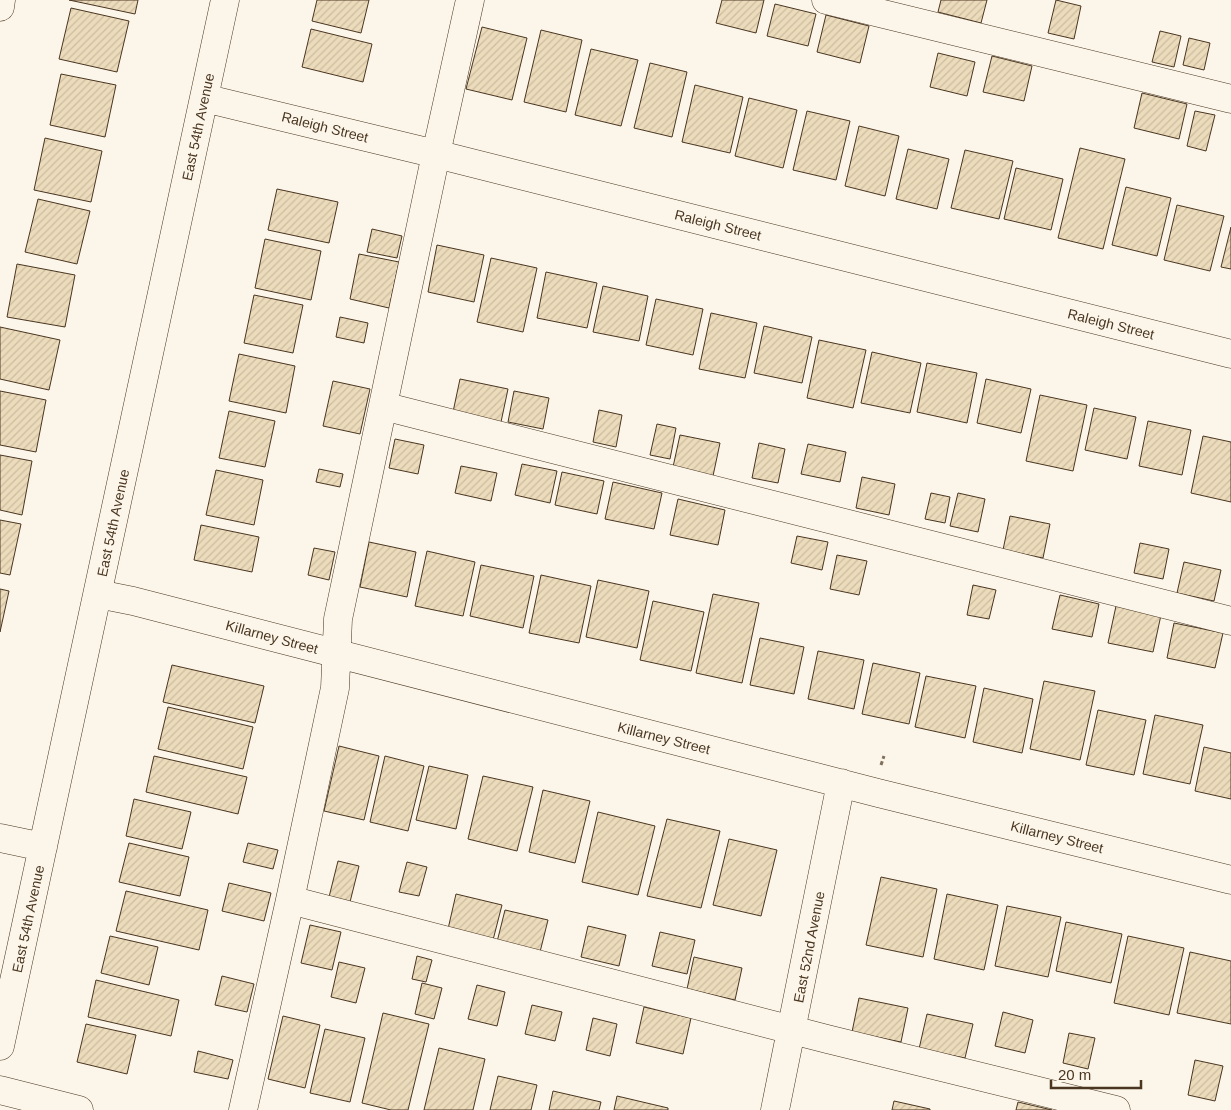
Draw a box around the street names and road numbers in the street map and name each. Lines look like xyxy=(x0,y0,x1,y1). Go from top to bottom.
street label: East 54th Avenue xyxy=(179,72,217,182)
street label: Raleigh Street xyxy=(280,109,370,146)
street label: Raleigh Street xyxy=(673,207,763,244)
street label: Raleigh Street xyxy=(1066,306,1156,343)
street label: East 54th Avenue xyxy=(94,468,132,578)
street label: Killarney Street xyxy=(224,617,320,657)
street label: Killarney Street xyxy=(616,719,712,757)
street label: Killarney Street xyxy=(1009,818,1105,856)
street label: East 54th Avenue xyxy=(9,864,47,974)
street label: East 52nd Avenue xyxy=(790,890,828,1004)

